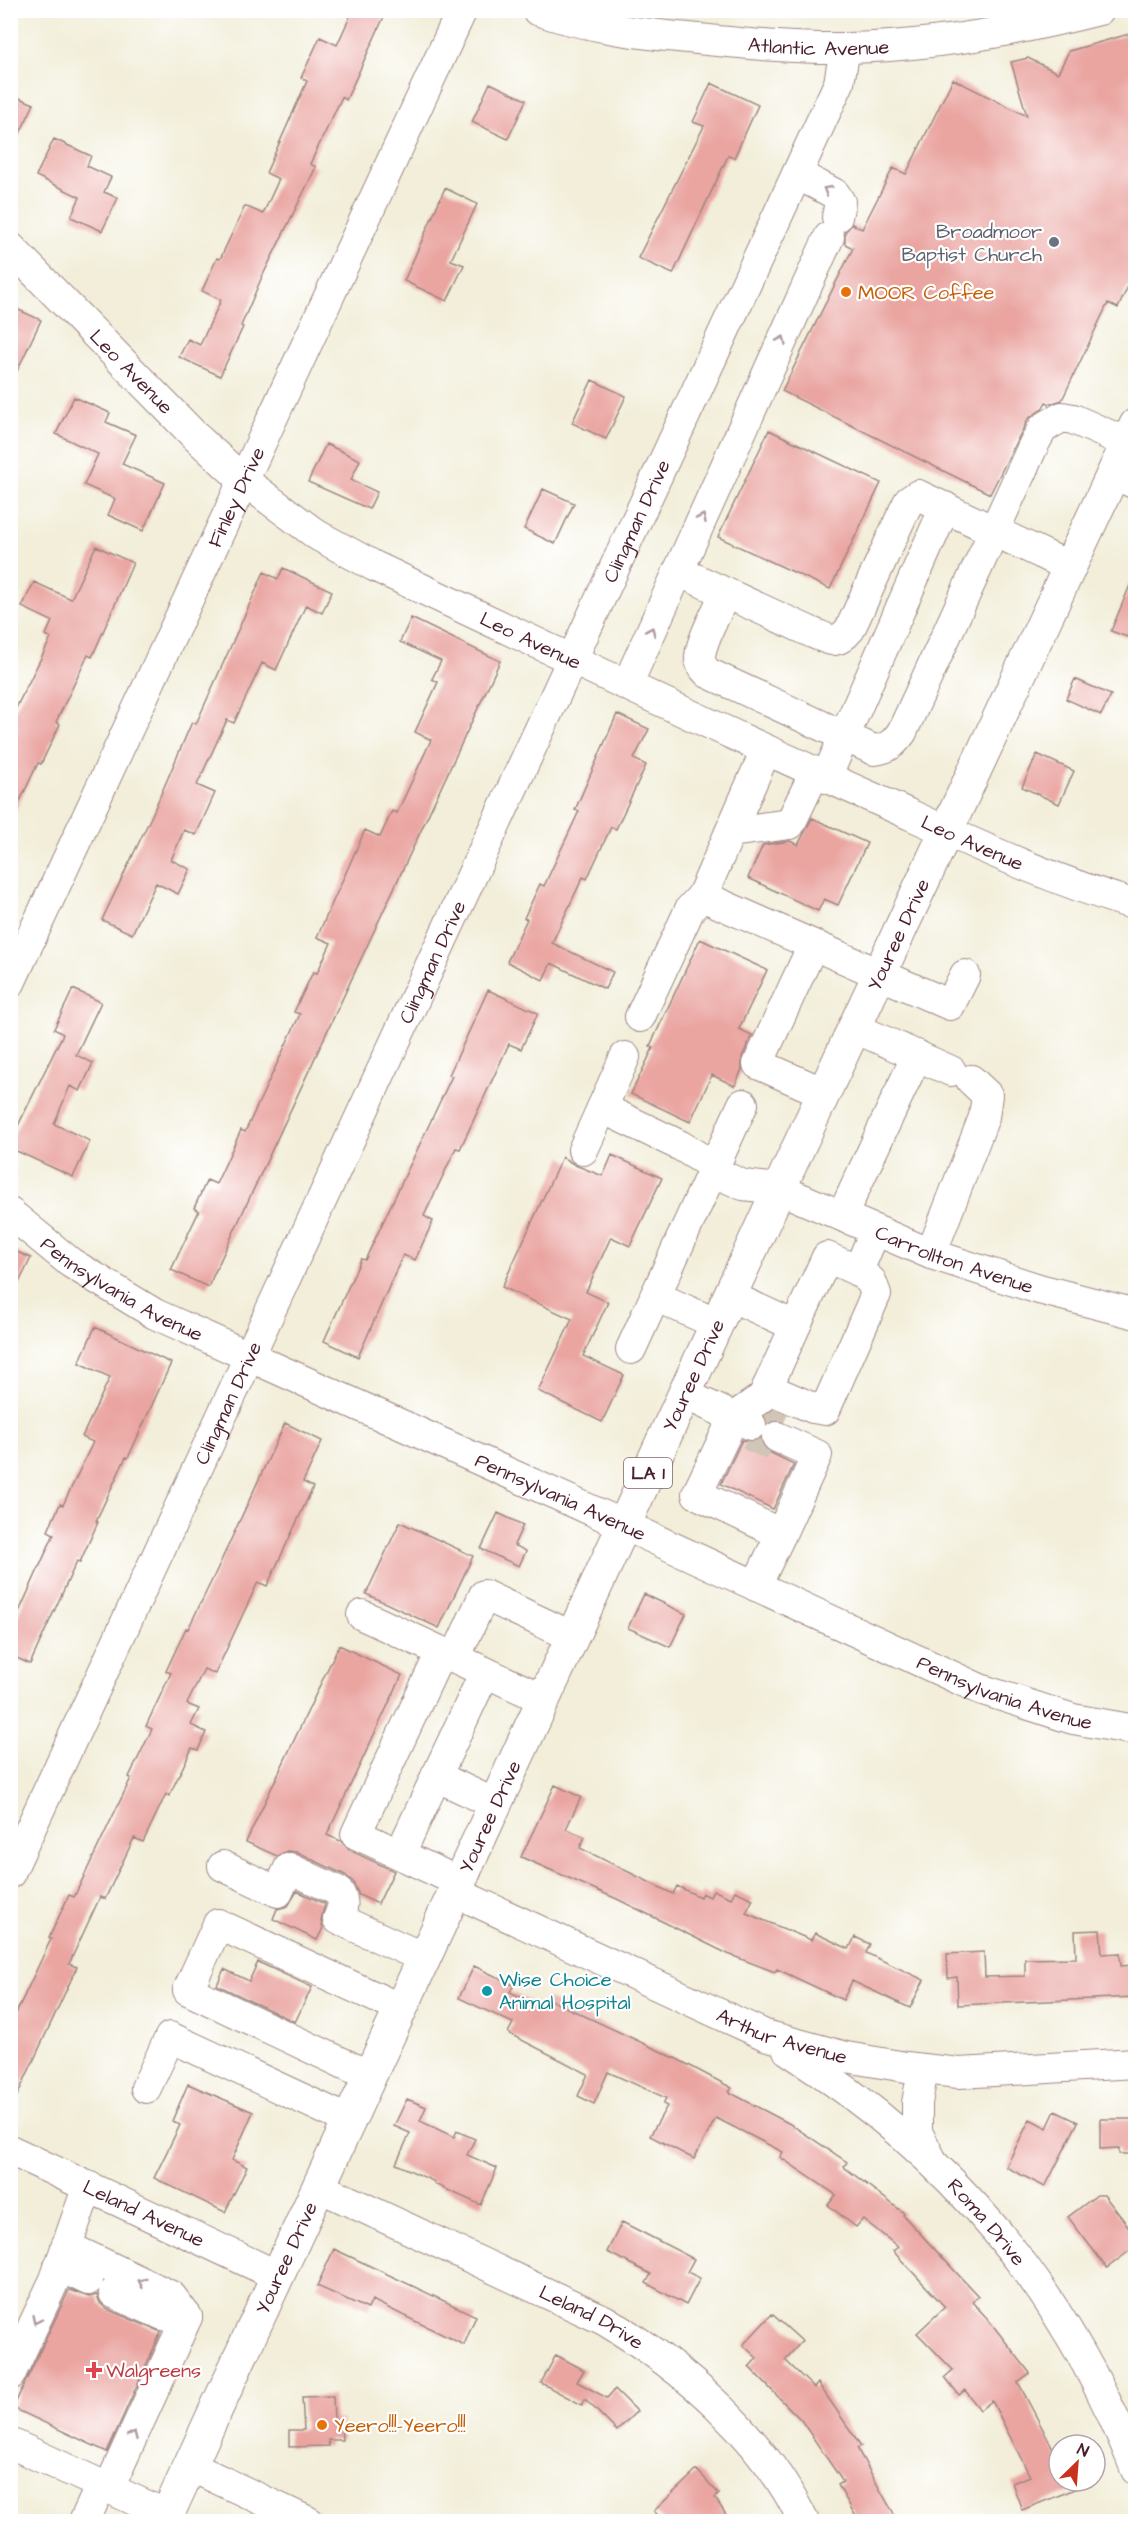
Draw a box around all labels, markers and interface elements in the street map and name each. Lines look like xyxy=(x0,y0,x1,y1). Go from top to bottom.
street label: Atlantic Avenue xyxy=(747,31,890,63)
one-way arrow xyxy=(823,186,833,198)
place label: Broadmoor Baptist Church xyxy=(901,218,1042,269)
marker: Broadmoor Baptist Church xyxy=(1047,235,1061,249)
place label: MOOR Coffee xyxy=(858,279,995,307)
marker: MOOR Coffee xyxy=(839,285,853,299)
street label: Leo Avenue xyxy=(83,323,179,421)
one-way arrow xyxy=(775,336,787,347)
street label: Finley Drive xyxy=(201,442,272,552)
street label: Clingman Drive xyxy=(596,455,678,587)
one-way arrow xyxy=(695,513,707,524)
street label: Leo Avenue xyxy=(475,605,586,677)
one-way arrow xyxy=(644,627,656,638)
street label: Leo Avenue xyxy=(917,809,1028,878)
street label: Youree Drive xyxy=(861,874,937,996)
street label: Clingman Drive xyxy=(392,896,473,1028)
street label: Carrollton Avenue xyxy=(871,1219,1037,1301)
street label: Pennsylvania Avenue xyxy=(34,1231,207,1349)
street label: Youree Drive xyxy=(656,1315,732,1436)
street label: Clingman Drive xyxy=(188,1337,269,1469)
street label: Pennsylvania Avenue xyxy=(470,1447,650,1548)
road number: LA 1 xyxy=(624,1458,672,1488)
street label: Pennsylvania Avenue xyxy=(912,1649,1094,1737)
street label: Youree Drive xyxy=(452,1756,529,1878)
place label: Wise Choice Animal Hospital xyxy=(499,1966,631,2017)
marker: Wise Choice Animal Hospital xyxy=(480,1984,494,1998)
street label: Arthur Avenue xyxy=(712,2002,850,2072)
street label: Roma Drive xyxy=(941,2172,1032,2272)
street label: Leland Avenue xyxy=(78,2173,209,2255)
street label: Youree Drive xyxy=(249,2197,325,2319)
one-way arrow xyxy=(137,2278,148,2290)
street label: Leland Drive xyxy=(534,2279,649,2357)
one-way arrow xyxy=(32,2313,44,2324)
place label: Walgreens xyxy=(106,2357,201,2386)
marker: Walgreens xyxy=(87,2363,101,2377)
place label: Yeero!!!-Yeero!!! xyxy=(334,2412,466,2440)
marker: Yeero!!!-Yeero!!! xyxy=(315,2418,329,2432)
one-way arrow xyxy=(126,2430,138,2441)
north arrow xyxy=(1047,2433,1107,2493)
text: N xyxy=(1074,2438,1092,2462)

